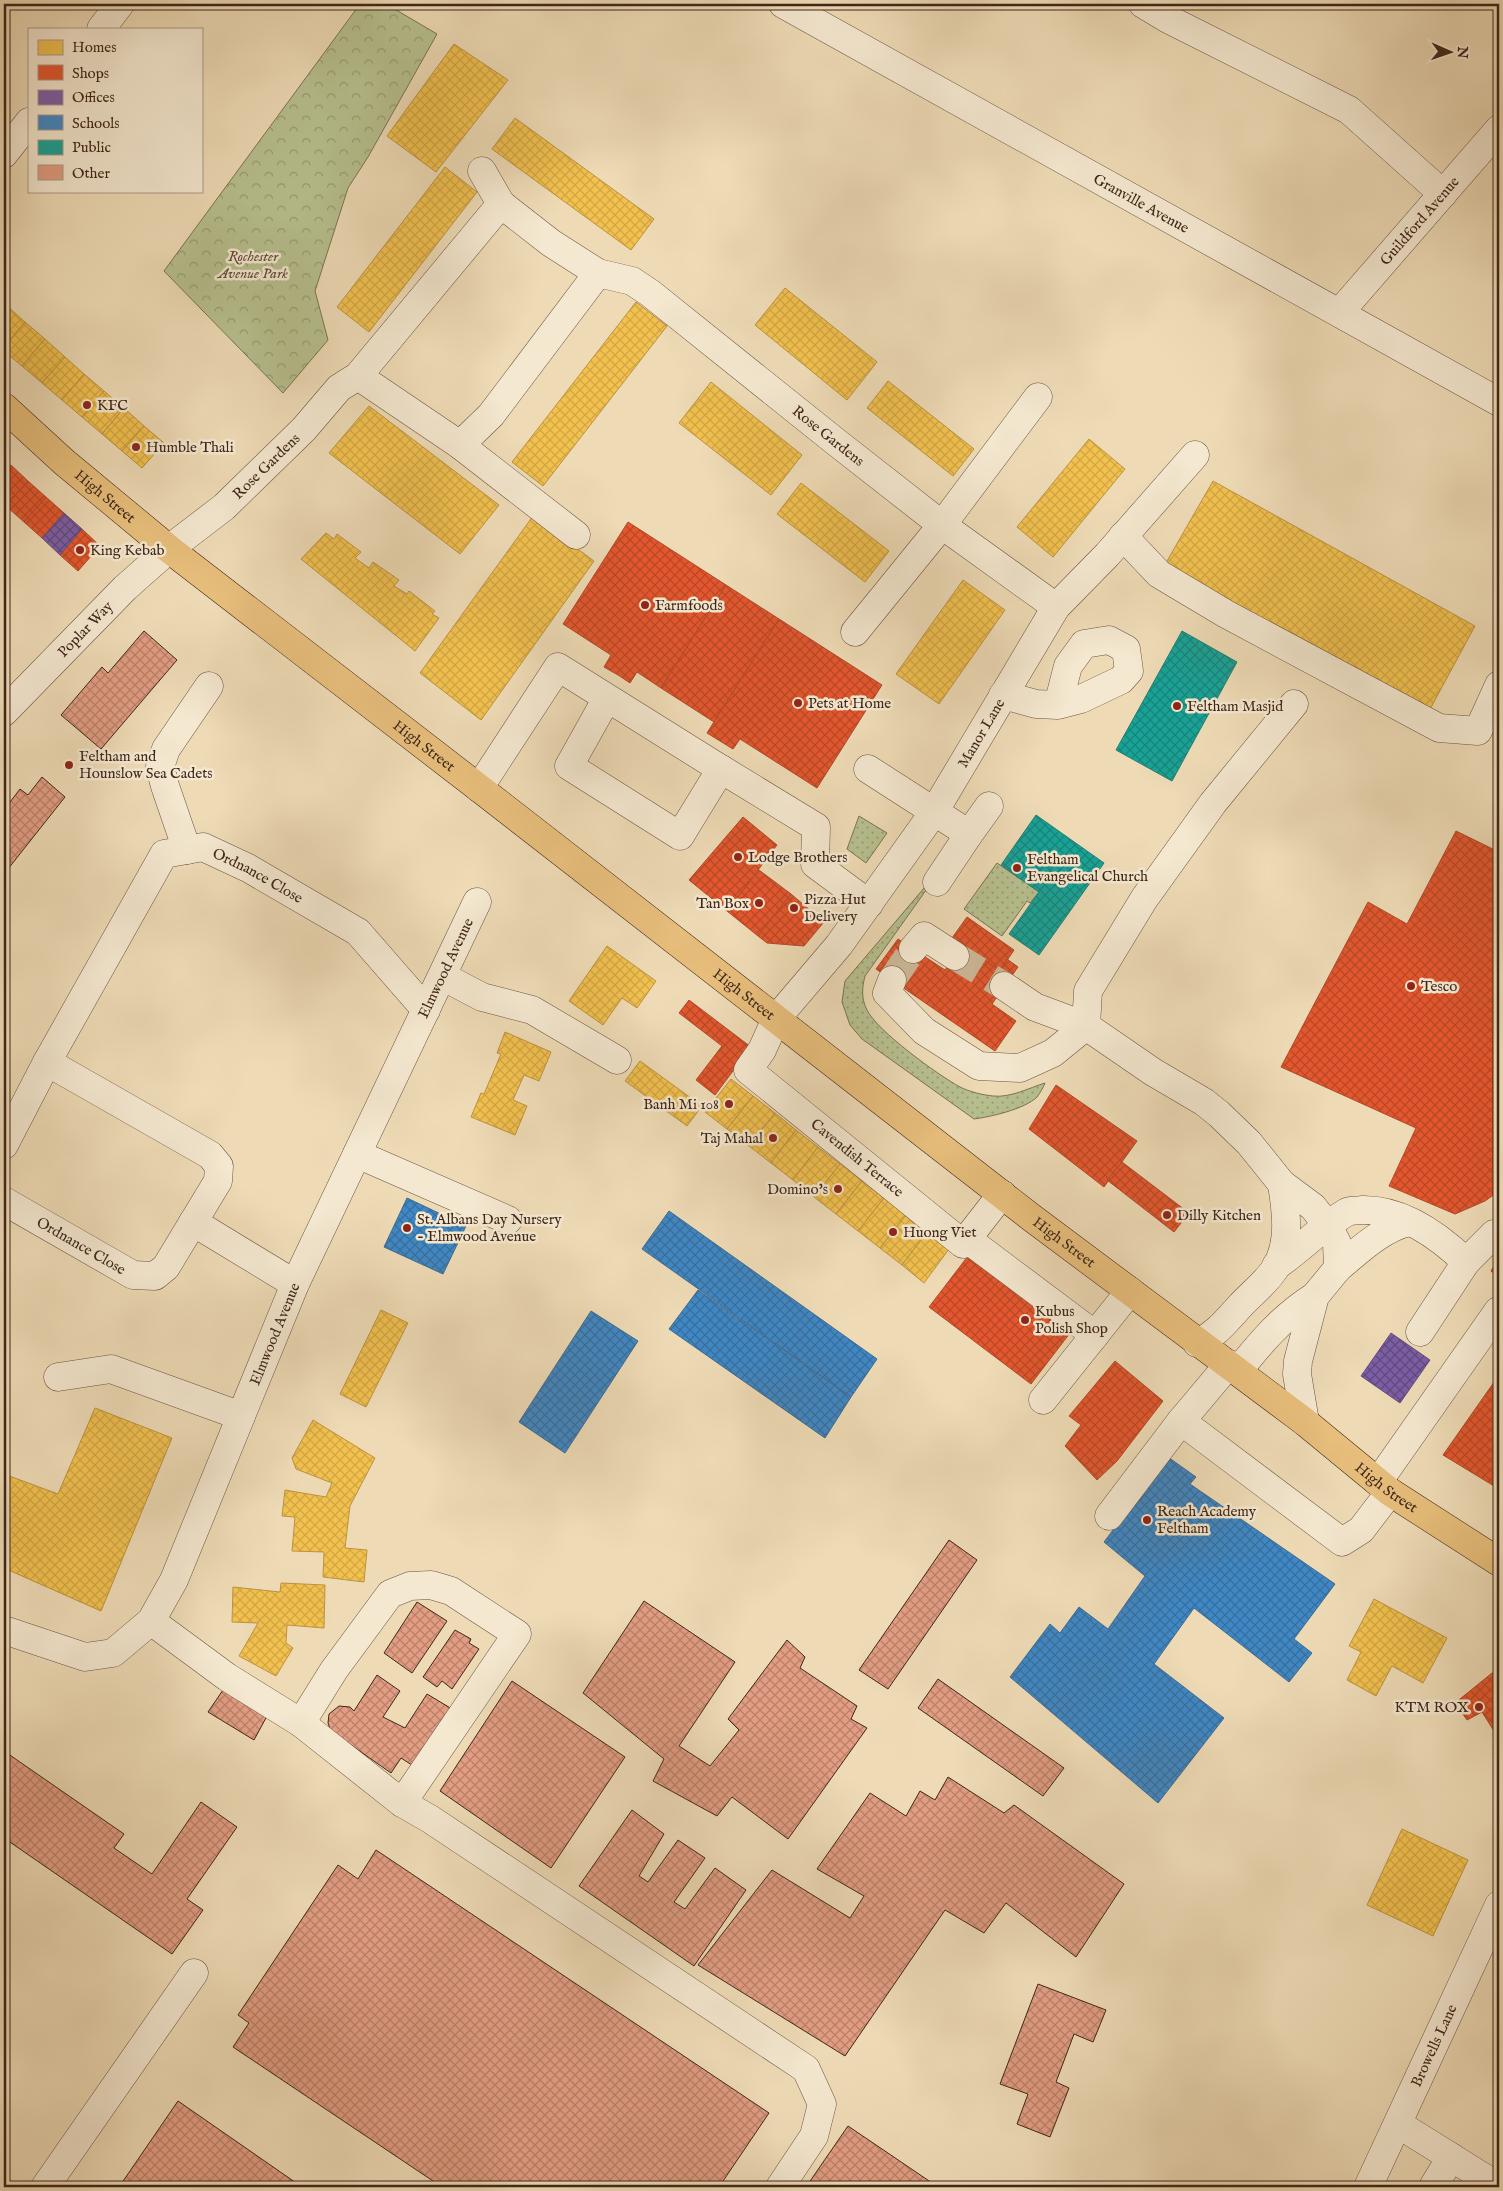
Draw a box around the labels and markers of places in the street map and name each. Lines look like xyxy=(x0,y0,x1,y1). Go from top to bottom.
place label: KFC xyxy=(97,396,128,415)
marker: KFC xyxy=(81,399,93,411)
place label: Humble Thali xyxy=(146,438,234,457)
marker: Humble Thali xyxy=(130,441,142,453)
place label: King Kebab xyxy=(90,541,165,560)
marker: King Kebab xyxy=(74,544,86,556)
place label: Farmfoods xyxy=(655,596,723,615)
marker: Farmfoods xyxy=(639,599,651,611)
place label: Pets at Home xyxy=(808,694,891,713)
marker: Pets at Home xyxy=(792,697,804,709)
place label: Feltham Masjid xyxy=(1187,697,1284,716)
marker: Feltham Masjid xyxy=(1171,700,1183,712)
place label: Feltham and Hounslow Sea Cadets xyxy=(79,747,213,783)
marker: Feltham and Hounslow Sea Cadets xyxy=(63,759,75,771)
place label: Lodge Brothers xyxy=(748,848,847,867)
place label: Feltham Evangelical Church xyxy=(1027,850,1148,886)
marker: Lodge Brothers xyxy=(732,851,744,863)
marker: Feltham Evangelical Church xyxy=(1011,862,1023,874)
place label: Pizza Hut Delivery xyxy=(804,890,866,926)
place label: Tan Box xyxy=(696,894,750,913)
marker: Tan Box xyxy=(753,897,765,909)
marker: Pizza Hut Delivery xyxy=(788,902,800,914)
place label: Tesco xyxy=(1421,977,1457,996)
marker: Tesco xyxy=(1405,980,1417,992)
place label: Banh Mi 108 xyxy=(643,1095,719,1114)
marker: Banh Mi 108 xyxy=(723,1098,735,1110)
place label: Taj Mahal xyxy=(701,1129,764,1148)
marker: Taj Mahal xyxy=(767,1132,779,1144)
place label: Domino's xyxy=(767,1180,828,1199)
marker: Domino's xyxy=(832,1183,844,1195)
place label: Dilly Kitchen xyxy=(1177,1206,1261,1225)
marker: Dilly Kitchen xyxy=(1161,1209,1173,1221)
place label: St. Albans Day Nursery - Elmwood Avenue xyxy=(417,1210,562,1246)
marker: St. Albans Day Nursery - Elmwood Avenue xyxy=(401,1222,413,1234)
place label: Huong Viet xyxy=(903,1223,977,1242)
marker: Huong Viet xyxy=(887,1226,899,1238)
place label: Kubus Polish Shop xyxy=(1035,1302,1108,1338)
marker: Kubus Polish Shop xyxy=(1019,1314,1031,1326)
place label: Reach Academy Feltham xyxy=(1157,1502,1257,1538)
marker: Reach Academy Feltham xyxy=(1141,1514,1153,1526)
place label: KTM ROX xyxy=(1395,1698,1469,1717)
marker: KTM ROX xyxy=(1473,1701,1485,1713)

